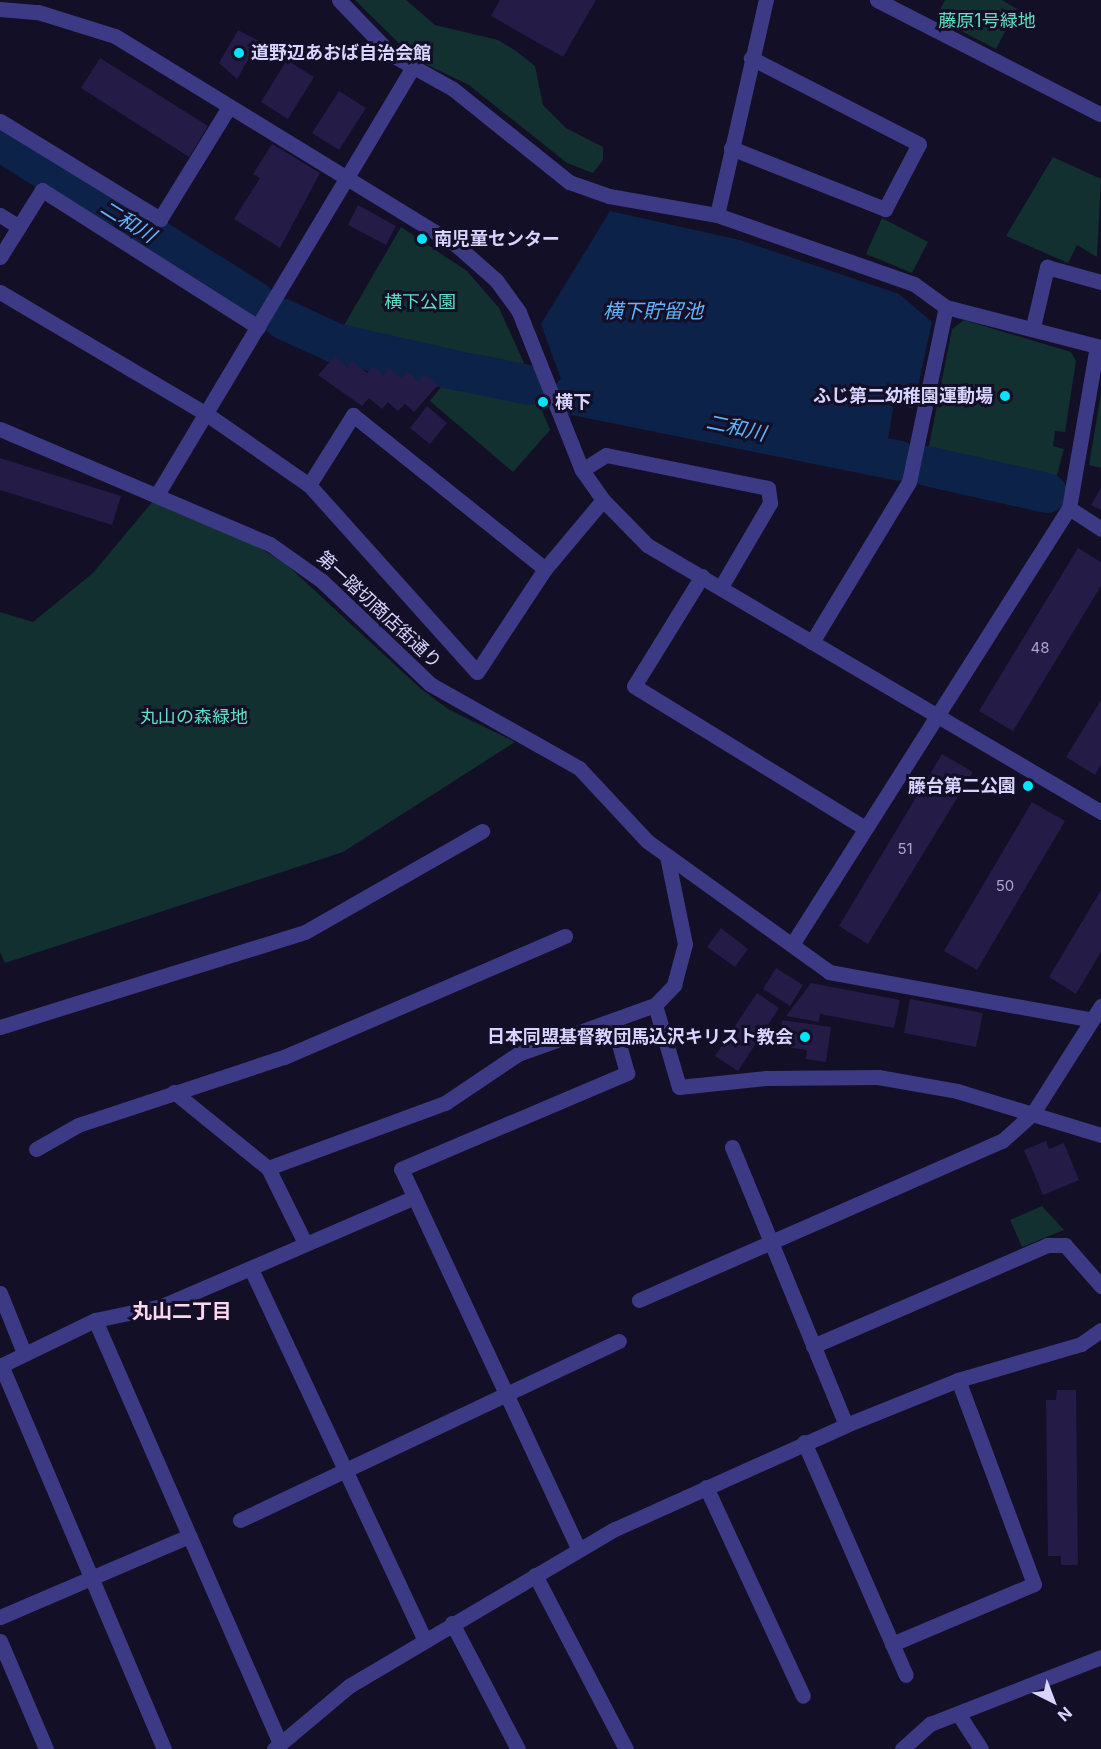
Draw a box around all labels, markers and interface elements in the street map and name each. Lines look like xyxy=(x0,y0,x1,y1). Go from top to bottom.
park label: 藤原1号緑地 xyxy=(938,10,1036,32)
place label: 道野辺あおば自治会館 xyxy=(251,42,431,64)
marker: 道野辺あおば自治会館 xyxy=(232,46,246,60)
water label: 二和川 xyxy=(96,196,160,248)
place label: 南児童センター xyxy=(434,228,560,250)
marker: 南児童センター xyxy=(415,232,429,246)
park label: 横下公園 xyxy=(384,291,456,313)
water label: 横下貯留池 xyxy=(603,299,703,323)
place label: ふじ第二幼稚園運動場 xyxy=(813,385,993,407)
marker: ふじ第二幼稚園運動場 xyxy=(998,389,1012,403)
place label: 横下 xyxy=(555,391,591,413)
marker: 横下 xyxy=(536,395,550,409)
water label: 二和川 xyxy=(704,410,768,446)
street label: 第一踏切商店街通り xyxy=(312,547,446,673)
house number: 48 xyxy=(1031,639,1049,657)
park label: 丸山の森緑地 xyxy=(140,706,248,728)
place label: 藤台第二公園 xyxy=(908,775,1016,797)
marker: 藤台第二公園 xyxy=(1021,779,1035,793)
house number: 51 xyxy=(897,840,913,858)
house number: 50 xyxy=(996,877,1014,895)
place label: 日本同盟基督教団馬込沢キリスト教会 xyxy=(487,1026,793,1048)
marker: 日本同盟基督教団馬込沢キリスト教会 xyxy=(798,1030,812,1044)
district label: 丸山二丁目 xyxy=(132,1299,232,1323)
north arrow xyxy=(1023,1671,1083,1731)
text: N xyxy=(1054,1703,1076,1726)

